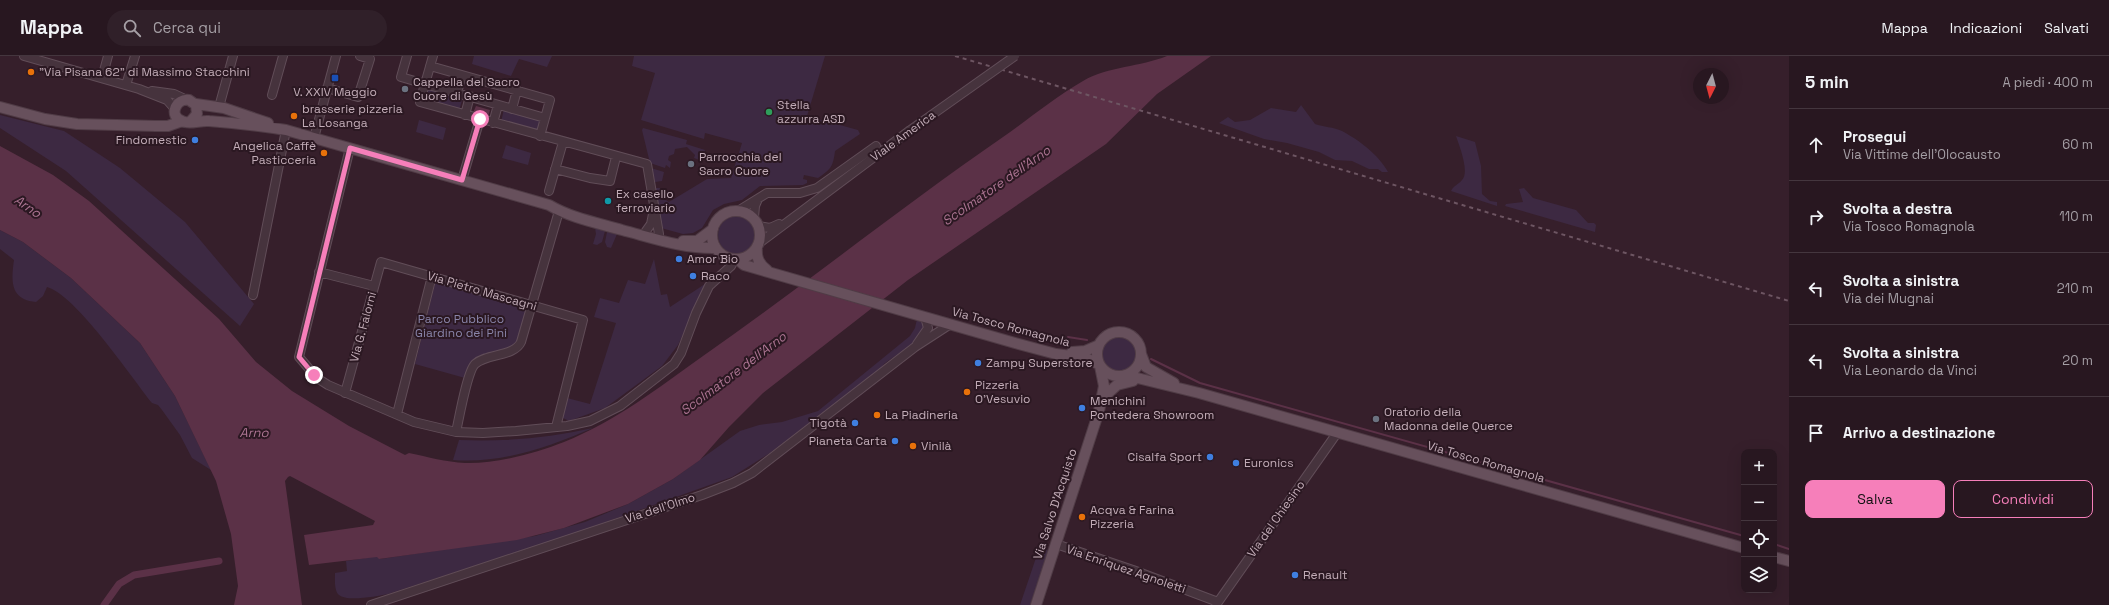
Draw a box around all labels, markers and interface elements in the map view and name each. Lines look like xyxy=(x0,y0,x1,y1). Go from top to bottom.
search box xyxy=(107,10,387,46)
text: Mappa xyxy=(20,15,83,40)
icon: search xyxy=(121,17,143,39)
text: Cerca qui xyxy=(153,18,221,37)
text: Mappa xyxy=(1882,19,1928,37)
text: Indicazioni xyxy=(1950,19,2022,37)
text: Salvati xyxy=(2044,19,2089,37)
place label: "Via Pisana 62" di Massimo Stacchini xyxy=(39,64,250,80)
marker: "Via Pisana 62" di Massimo Stacchini xyxy=(26,67,36,77)
north arrow xyxy=(1693,68,1729,104)
text: 5 min xyxy=(1805,71,1849,93)
marker: V. XXIV Maggio xyxy=(330,73,340,83)
place label: Cappella del Sacro Cuore di Gesù xyxy=(413,74,520,104)
text: A piedi · 400 m xyxy=(2002,74,2093,91)
place label: V. XXIV Maggio xyxy=(293,84,377,100)
marker: Cappella del Sacro Cuore di Gesù xyxy=(400,84,410,94)
place label: Stella azzurra ASD xyxy=(777,97,845,127)
place label: brasserie pizzeria La Losanga xyxy=(302,101,403,131)
marker: Stella azzurra ASD xyxy=(764,107,774,117)
street label: Viale America xyxy=(867,107,939,165)
route start xyxy=(471,110,489,128)
marker: brasserie pizzeria La Losanga xyxy=(289,111,299,121)
text: Prosegui xyxy=(1843,127,1906,146)
place label: Findomestic xyxy=(116,132,187,148)
icon: ahead xyxy=(1805,134,1827,156)
marker: Findomestic xyxy=(190,135,200,145)
text: 60 m xyxy=(2062,136,2093,153)
place label: Angelica Caffè Pasticceria xyxy=(233,138,316,168)
water label: Scolmatore dell'Arno xyxy=(939,141,1055,229)
text: Via Vittime dell'Olocausto xyxy=(1843,146,2001,163)
marker: Angelica Caffè Pasticceria xyxy=(319,148,329,158)
place label: Parrocchia del Sacro Cuore xyxy=(699,149,782,179)
marker: Parrocchia del Sacro Cuore xyxy=(686,159,696,169)
place label: Ex casello ferroviario xyxy=(616,186,675,216)
water label: Arno xyxy=(11,191,45,222)
marker: Ex casello ferroviario xyxy=(603,196,613,206)
text: Svolta a destra xyxy=(1843,199,1952,218)
icon: right xyxy=(1805,206,1827,228)
text: 110 m xyxy=(2059,208,2093,225)
text: Via Tosco Romagnola xyxy=(1843,218,1975,235)
place label: Amor Bio xyxy=(687,251,738,267)
marker: Amor Bio xyxy=(674,254,684,264)
street label: Via Pietro Mascagni xyxy=(425,268,539,314)
place label: Raco xyxy=(701,268,730,284)
marker: Raco xyxy=(688,271,698,281)
text: Svolta a sinistra xyxy=(1843,271,1959,290)
icon: left xyxy=(1805,278,1827,300)
text: 210 m xyxy=(2057,280,2093,297)
street label: Via G. Falorni xyxy=(346,290,380,364)
text: Via dei Mugnai xyxy=(1843,290,1934,307)
street label: Via Tosco Romagnola xyxy=(950,304,1072,350)
park label: Parco Pubblico Giardino dei Pini xyxy=(415,311,507,341)
water label: Scolmatore dell'Arno xyxy=(677,327,790,419)
text: Svolta a sinistra xyxy=(1843,343,1959,362)
icon: left xyxy=(1805,350,1827,372)
text: 20 m xyxy=(2062,352,2093,369)
place label: Zampy Superstore xyxy=(986,355,1093,371)
marker: Zampy Superstore xyxy=(973,358,983,368)
text: Via Leonardo da Vinci xyxy=(1843,362,1977,379)
route end xyxy=(305,366,323,384)
place label: Pizzeria O'Vesuvio xyxy=(975,377,1031,407)
marker: Pizzeria O'Vesuvio xyxy=(962,387,972,397)
place label: Menichini Pontedera Showroom xyxy=(1090,393,1214,423)
marker: Menichini Pontedera Showroom xyxy=(1077,403,1087,413)
place label: Oratorio della Madonna delle Querce xyxy=(1384,404,1513,434)
place label: La Piadineria xyxy=(885,407,958,423)
marker: La Piadineria xyxy=(872,410,882,420)
marker: Oratorio della Madonna delle Querce xyxy=(1371,414,1381,424)
place label: Tigotà xyxy=(810,415,847,431)
marker: Tigotà xyxy=(850,418,860,428)
icon: arrive xyxy=(1805,422,1827,444)
text: Arrivo a destinazione xyxy=(1843,423,1995,442)
water label: Arno xyxy=(239,424,270,441)
place label: Pianeta Carta xyxy=(809,433,887,449)
marker: Pianeta Carta xyxy=(890,436,900,446)
place label: Vinilà xyxy=(921,438,952,454)
street label: Via Tosco Romagnola xyxy=(1425,438,1547,486)
marker: Vinilà xyxy=(908,441,918,451)
street label: Via Salvo D'Acquisto xyxy=(1030,446,1080,562)
place label: Cisalfa Sport xyxy=(1128,449,1202,465)
map controls xyxy=(1741,449,1777,593)
button: + xyxy=(1741,449,1777,485)
marker: Cisalfa Sport xyxy=(1205,452,1215,462)
place label: Euronics xyxy=(1244,455,1294,471)
marker: Euronics xyxy=(1231,458,1241,468)
street label: Via del Chiesino xyxy=(1244,477,1308,561)
button: Salva xyxy=(1805,480,1945,518)
button: Condividi xyxy=(1953,480,2093,518)
button: − xyxy=(1741,485,1777,521)
street label: Via dell'Olmo xyxy=(623,489,697,527)
place label: Acqva & Farina Pizzeria xyxy=(1090,502,1174,532)
marker: Acqva & Farina Pizzeria xyxy=(1077,512,1087,522)
button: locate xyxy=(1741,521,1777,557)
street label: Via Enriquez Agnoletti xyxy=(1064,541,1188,597)
button: layers xyxy=(1741,557,1777,593)
place label: Renault xyxy=(1303,567,1348,583)
marker: Renault xyxy=(1290,570,1300,580)

